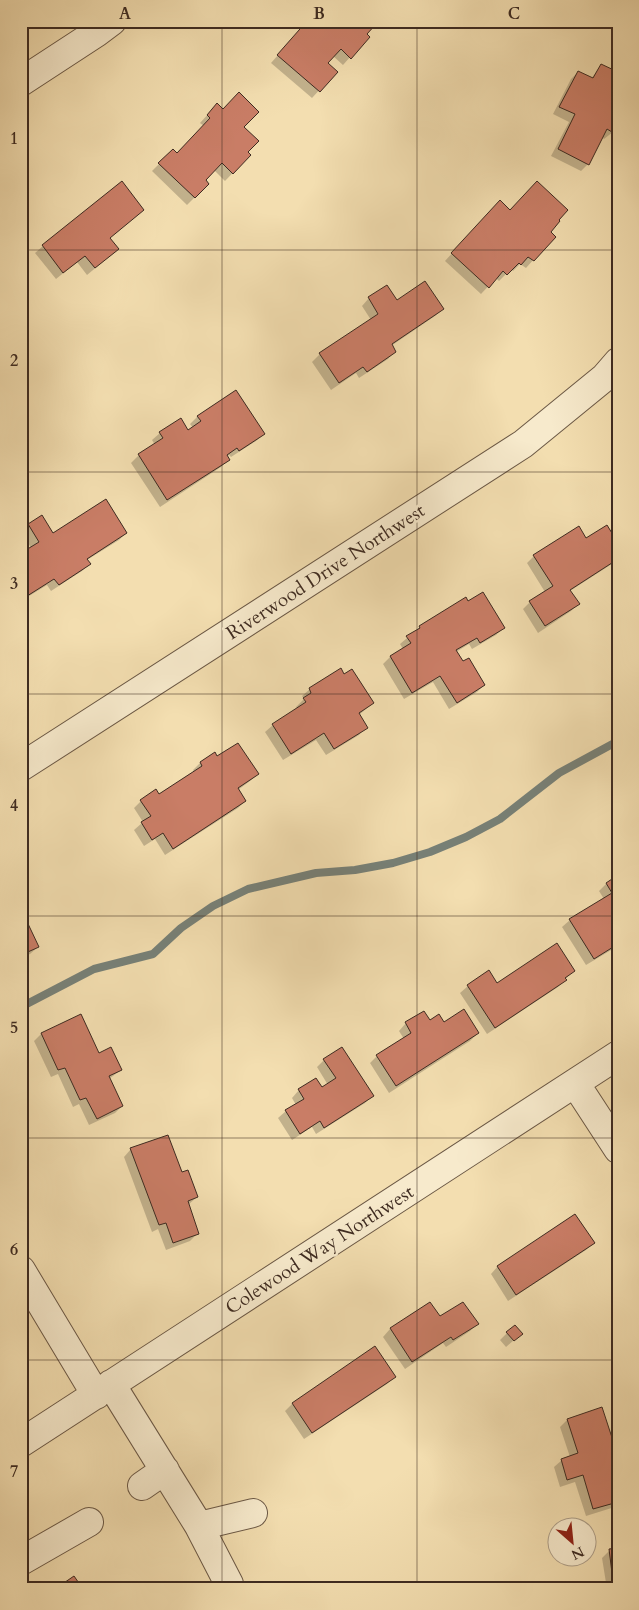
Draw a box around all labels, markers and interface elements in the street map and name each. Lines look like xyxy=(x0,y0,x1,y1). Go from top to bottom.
text: A xyxy=(119,3,131,25)
text: B xyxy=(313,3,325,25)
text: C xyxy=(508,3,520,25)
text: 1 xyxy=(10,128,18,150)
text: 2 xyxy=(10,350,18,372)
street label: Riverwood Drive Northwest xyxy=(221,498,430,646)
text: 3 xyxy=(10,573,18,595)
text: 4 xyxy=(10,795,18,817)
text: 5 xyxy=(10,1017,18,1039)
street label: Colewood Way Northwest xyxy=(220,1179,419,1321)
text: 6 xyxy=(10,1239,18,1261)
text: 7 xyxy=(10,1461,18,1483)
north arrow xyxy=(546,1518,596,1568)
text: N xyxy=(568,1542,587,1564)

